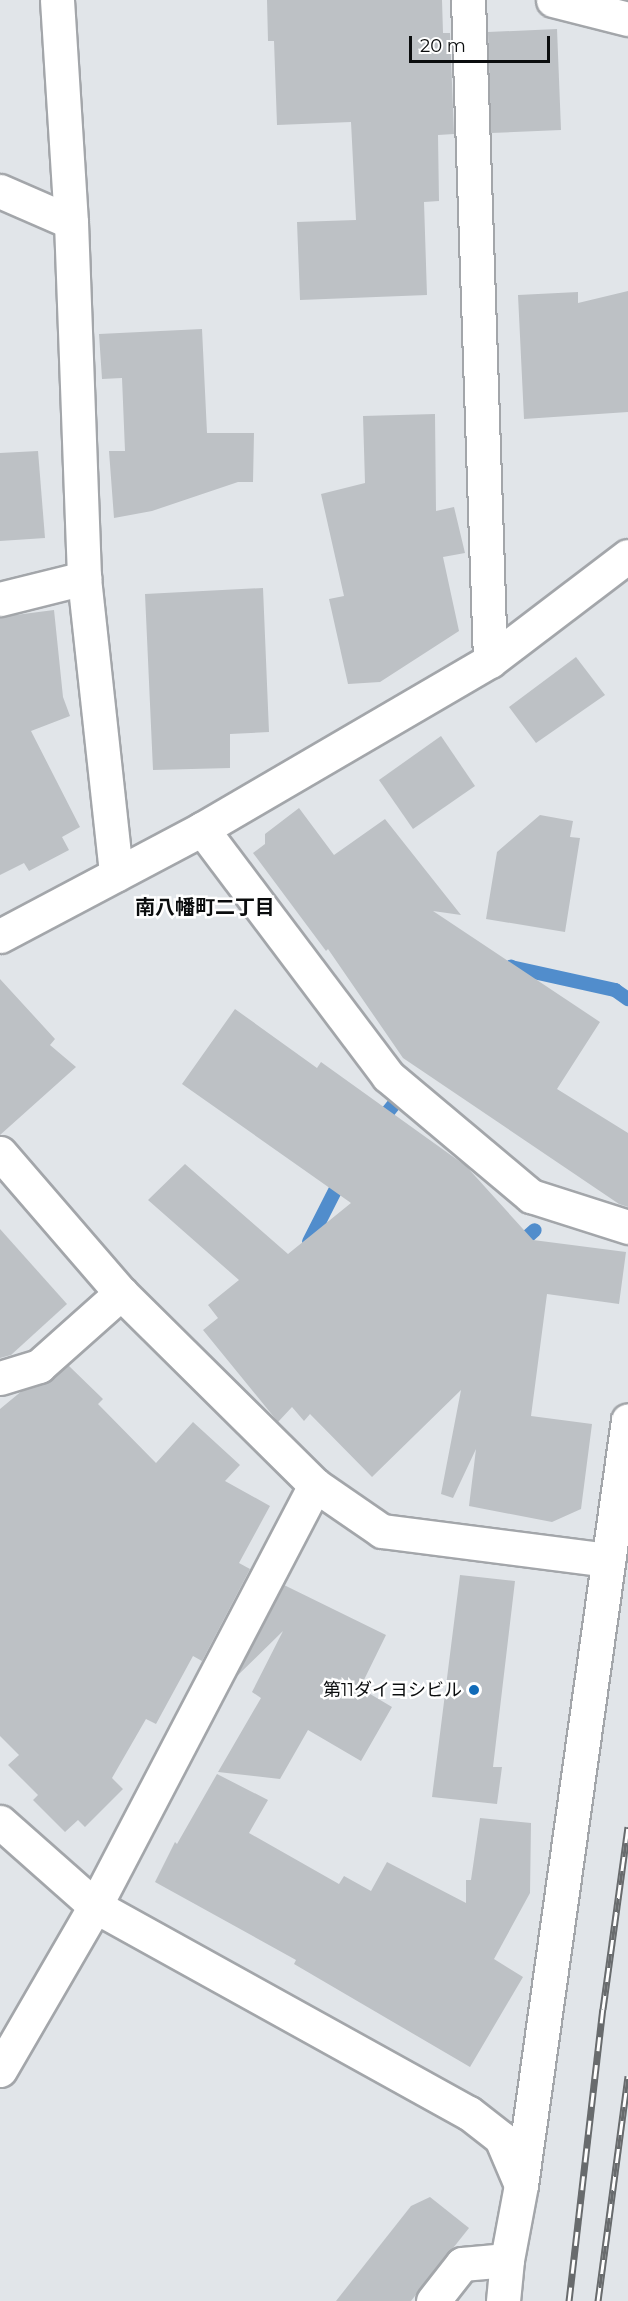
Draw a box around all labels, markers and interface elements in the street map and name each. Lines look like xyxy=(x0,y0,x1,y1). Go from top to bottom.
scale bar xyxy=(412,24,553,62)
text: 20 m xyxy=(420,35,466,57)
district label: 南八幡町二丁目 xyxy=(135,895,275,919)
place label: 第11ダイヨシビル xyxy=(323,1679,462,1701)
marker: 第11ダイヨシビル xyxy=(467,1683,481,1697)

